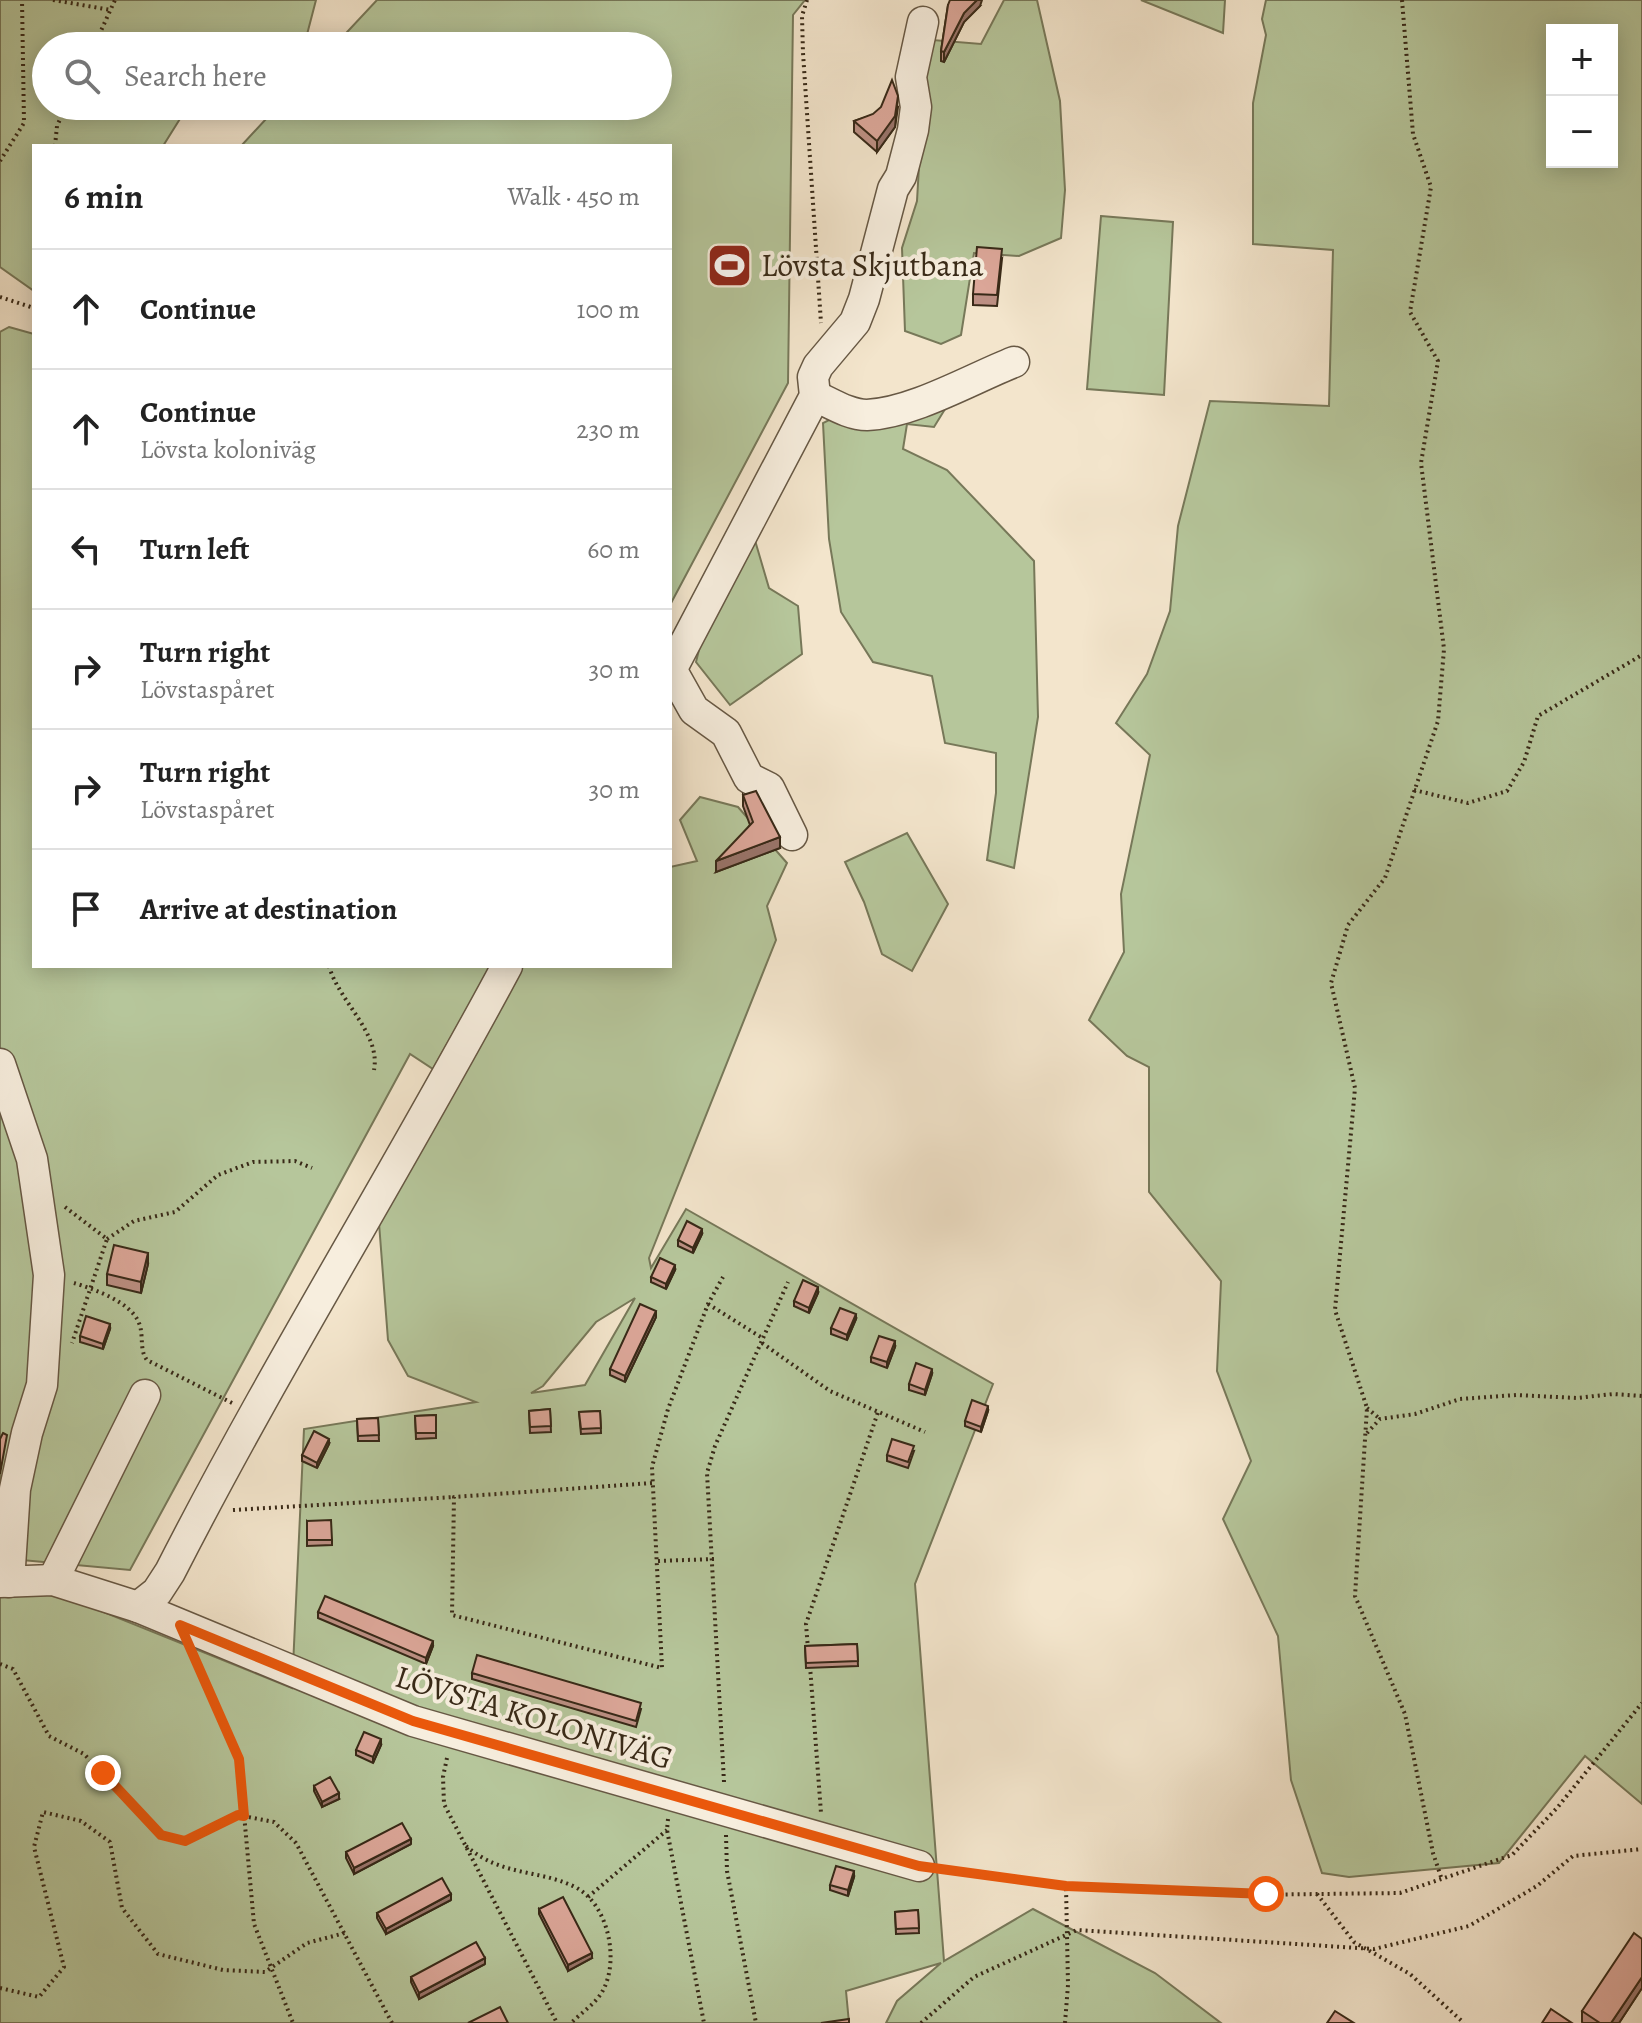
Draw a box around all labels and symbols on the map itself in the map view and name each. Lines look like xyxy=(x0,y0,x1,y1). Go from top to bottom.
sports icon: Lövsta Skjutbana xyxy=(706,241,754,289)
place label: Lövsta Skjutbana xyxy=(761,243,984,287)
street label: LÖVSTA KOLONIVÄG xyxy=(390,1654,678,1780)
route end xyxy=(85,1755,121,1791)
route start xyxy=(1248,1876,1284,1912)

